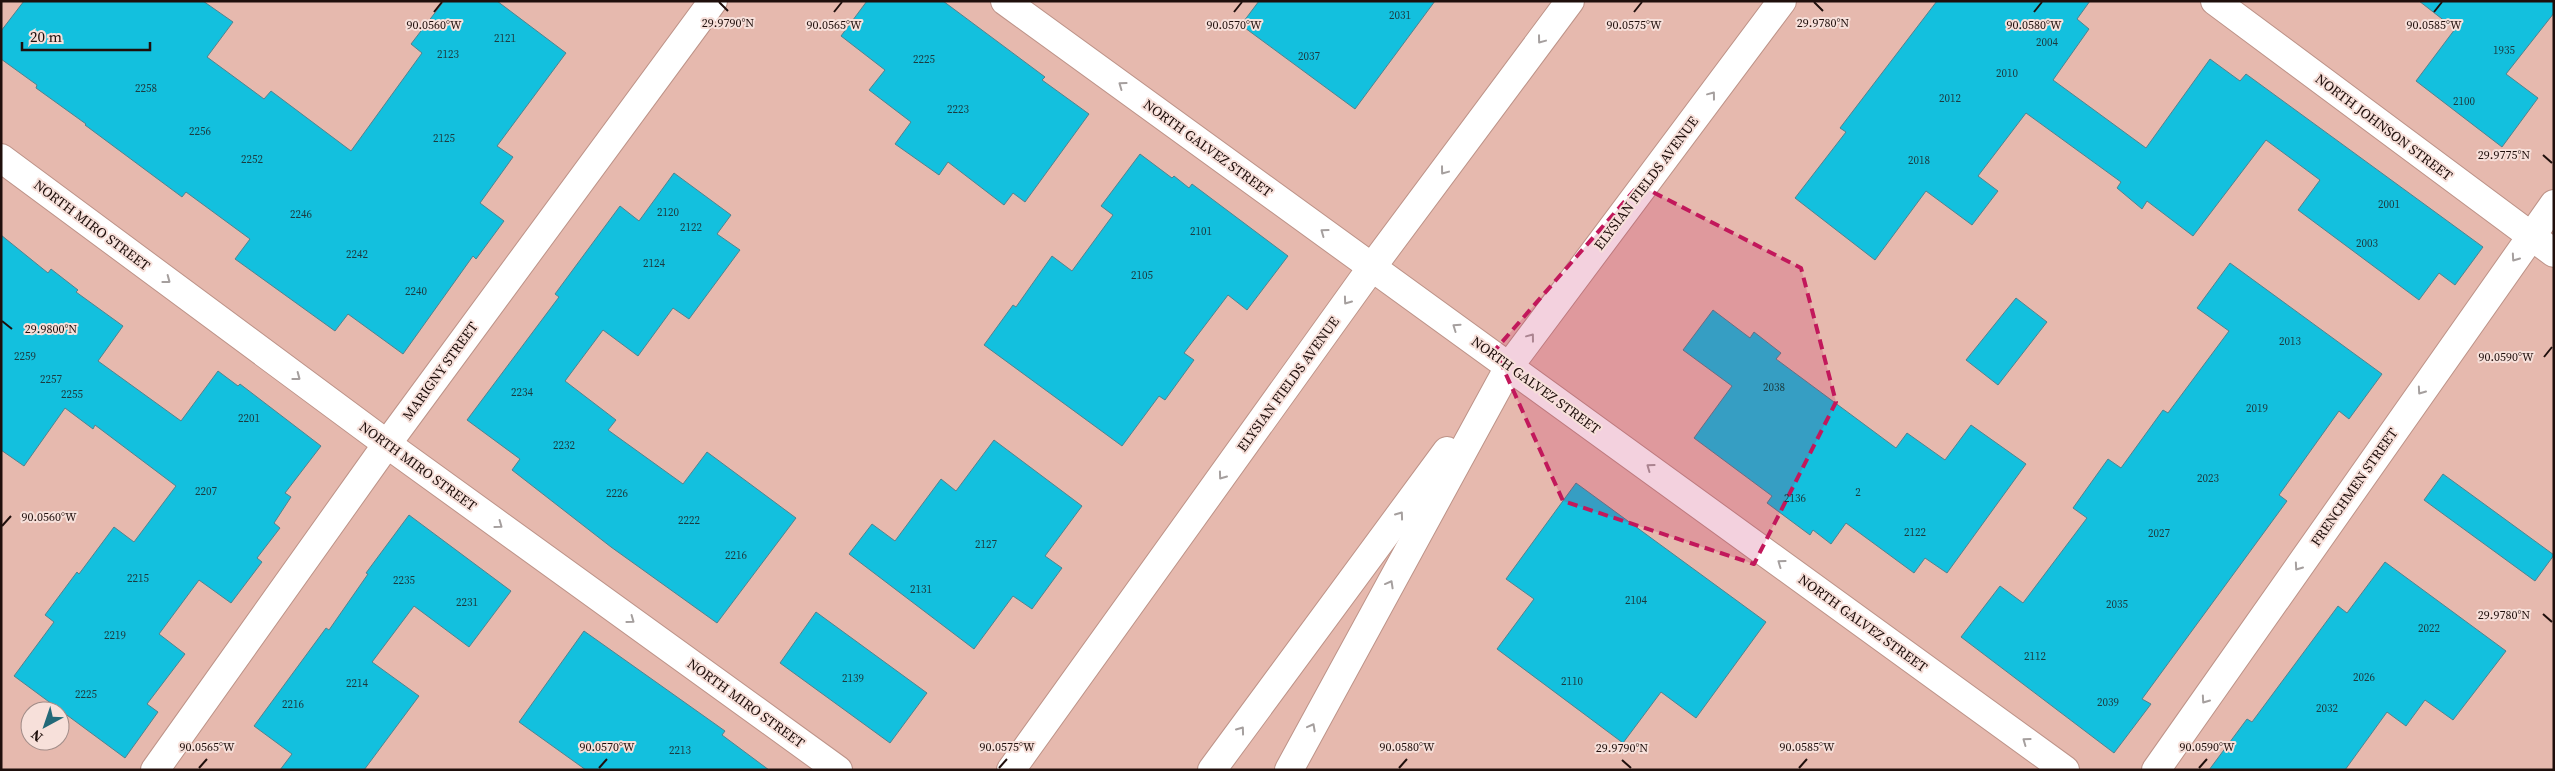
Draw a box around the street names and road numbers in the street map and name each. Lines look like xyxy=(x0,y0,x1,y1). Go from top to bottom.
street label: NORTH JOHNSON STREET xyxy=(2311,69,2457,186)
street label: NORTH GALVEZ STREET xyxy=(1139,94,1277,202)
street label: ELYSIAN FIELDS AVENUE xyxy=(1589,112,1703,254)
street label: NORTH MIRO STREET xyxy=(30,175,155,276)
street label: ELYSIAN FIELDS AVENUE xyxy=(1232,312,1344,456)
street label: MARIGNY STREET xyxy=(397,317,483,424)
street label: NORTH GALVEZ STREET xyxy=(1467,331,1605,439)
street label: NORTH MIRO STREET xyxy=(355,417,481,516)
street label: FRENCHMEN STREET xyxy=(2306,423,2403,550)
street label: NORTH GALVEZ STREET xyxy=(1794,569,1932,677)
street label: NORTH MIRO STREET xyxy=(683,654,809,753)

